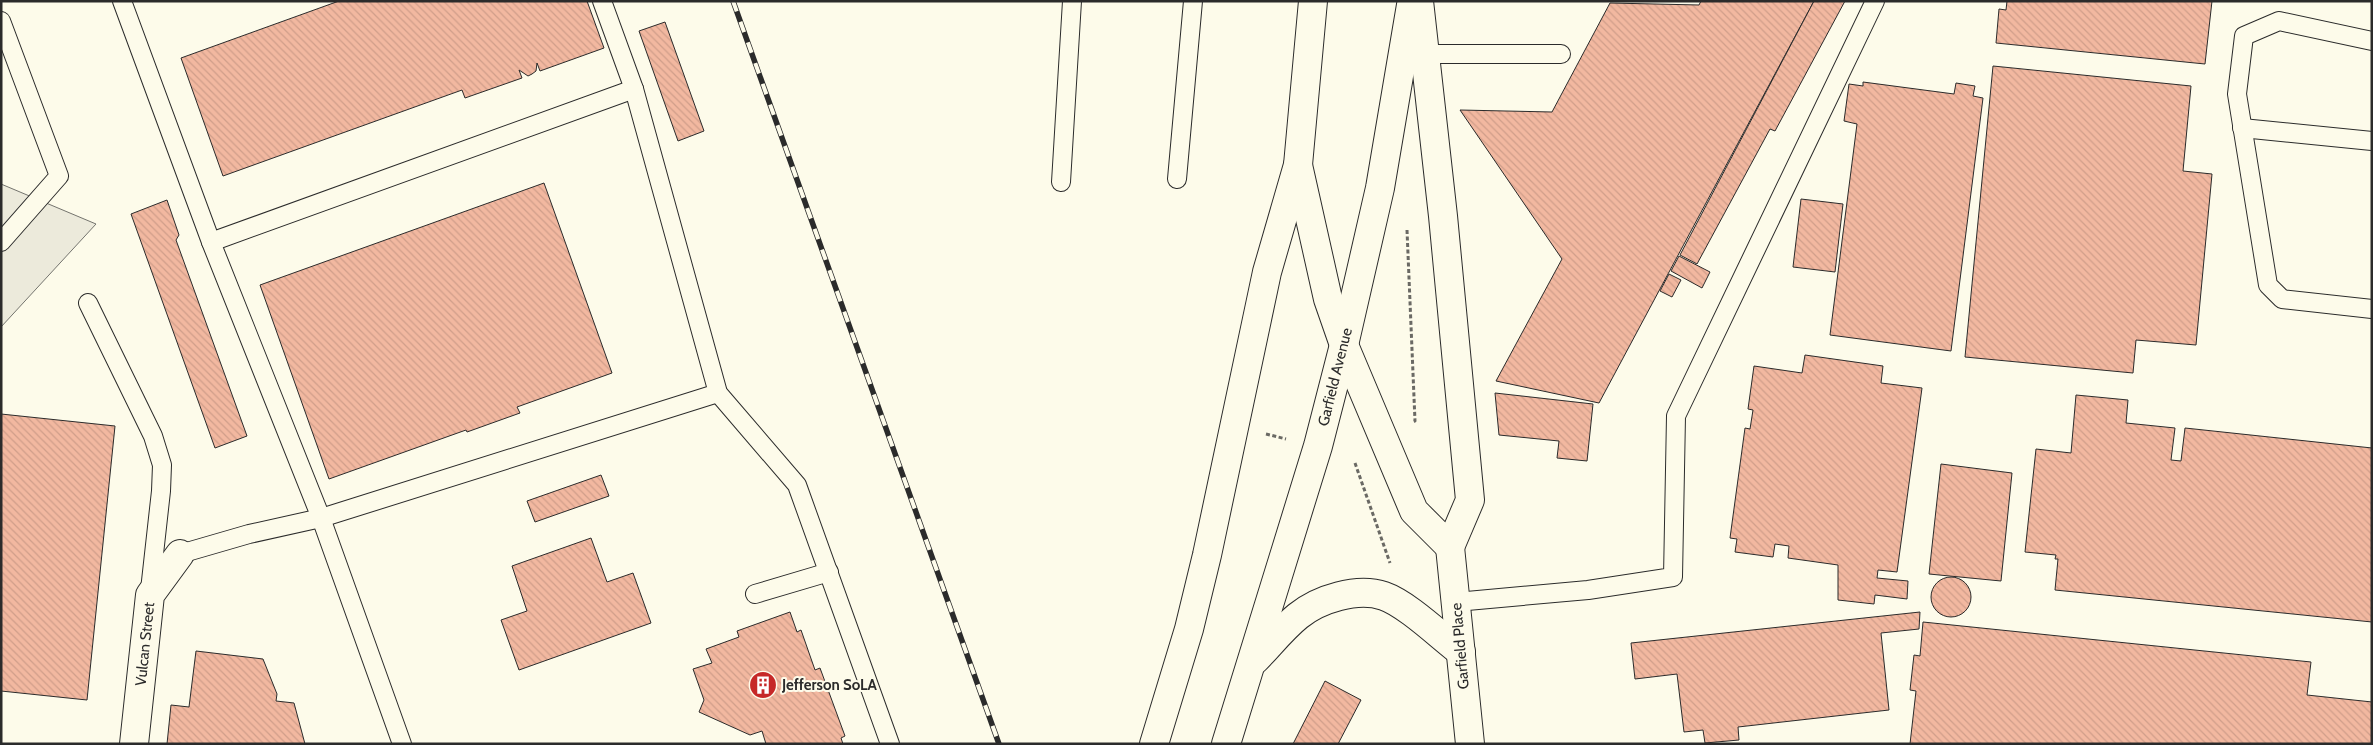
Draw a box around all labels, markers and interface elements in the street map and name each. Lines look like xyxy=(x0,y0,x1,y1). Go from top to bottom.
street label: Garfield Avenue xyxy=(1314,326,1356,428)
street label: Vulcan Street xyxy=(132,601,158,687)
street label: Garfield Place xyxy=(1447,602,1473,690)
building icon: Jefferson SoLA xyxy=(748,670,778,700)
place label: Jefferson SoLA xyxy=(781,676,878,694)

